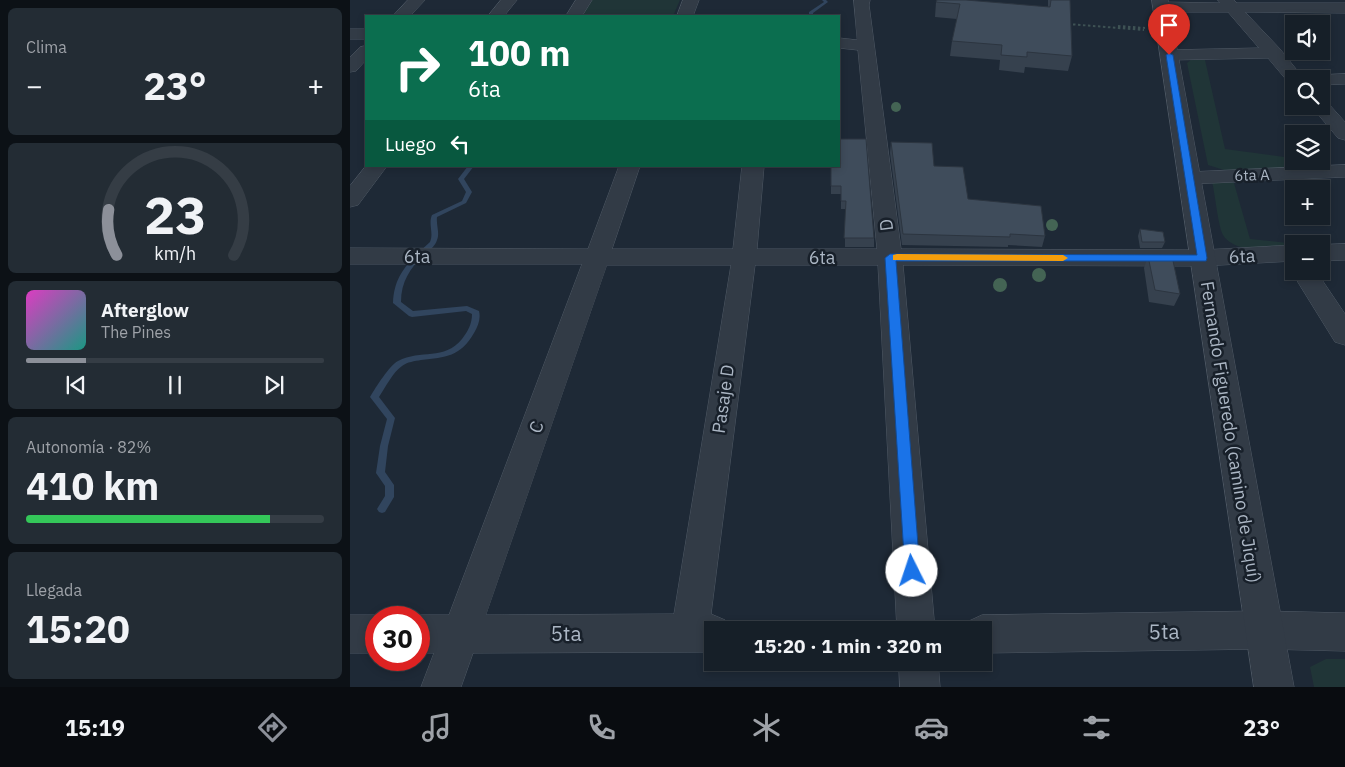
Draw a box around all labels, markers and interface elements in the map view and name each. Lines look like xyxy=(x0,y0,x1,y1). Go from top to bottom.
pin xyxy=(1148,4,1190,55)
icon: arrive xyxy=(1155,11,1183,39)
map controls xyxy=(1285,15,1330,280)
button: sound xyxy=(1285,15,1330,60)
text: 100 m xyxy=(468,30,571,76)
icon: right xyxy=(385,35,450,100)
text: Clima xyxy=(26,37,67,57)
text: 23° xyxy=(143,61,207,110)
text: − xyxy=(26,67,43,104)
text: + xyxy=(307,67,324,104)
button: search xyxy=(1285,70,1330,115)
text: 6ta xyxy=(468,74,501,103)
button: layers xyxy=(1285,125,1330,170)
icon: left xyxy=(446,130,474,158)
text: Luego xyxy=(385,132,436,156)
street label: 6ta A xyxy=(1234,165,1270,185)
button: + xyxy=(1285,180,1330,225)
text: 23 xyxy=(144,181,206,248)
street label: D xyxy=(874,218,898,232)
button: − xyxy=(1285,235,1330,280)
text: km/h xyxy=(154,242,196,265)
street label: 6ta xyxy=(1228,244,1256,268)
street label: 6ta xyxy=(404,245,431,268)
street label: 6ta xyxy=(809,246,836,269)
street label: Fernando Figueredo (camino de Jiquí) xyxy=(1196,280,1266,584)
text: Afterglow xyxy=(101,298,189,322)
text: The Pines xyxy=(101,322,171,342)
street label: Pasaje D xyxy=(707,363,739,435)
icon: previous xyxy=(62,371,90,399)
icon: pause xyxy=(161,371,189,399)
icon: next xyxy=(260,371,288,399)
street label: C xyxy=(523,418,549,436)
text: Autonomía · 82% xyxy=(26,437,151,457)
text: 410 km xyxy=(26,461,159,510)
position arrow xyxy=(885,544,937,596)
text: Llegada xyxy=(26,580,82,600)
text: 15:20 xyxy=(26,604,130,653)
speed limit sign: 30 xyxy=(365,606,430,671)
street label: 5ta xyxy=(1148,617,1180,645)
street label: 5ta xyxy=(550,619,582,647)
text: 15:20 · 1 min · 320 m xyxy=(754,634,942,658)
icon: directions xyxy=(255,710,290,745)
icon: music xyxy=(419,710,454,745)
icon: phone xyxy=(584,710,619,745)
icon: climate xyxy=(749,710,784,745)
icon: car xyxy=(914,710,949,745)
icon: filters xyxy=(1079,710,1114,745)
text: 15:19 xyxy=(65,713,125,742)
text: 23° xyxy=(1243,713,1280,742)

